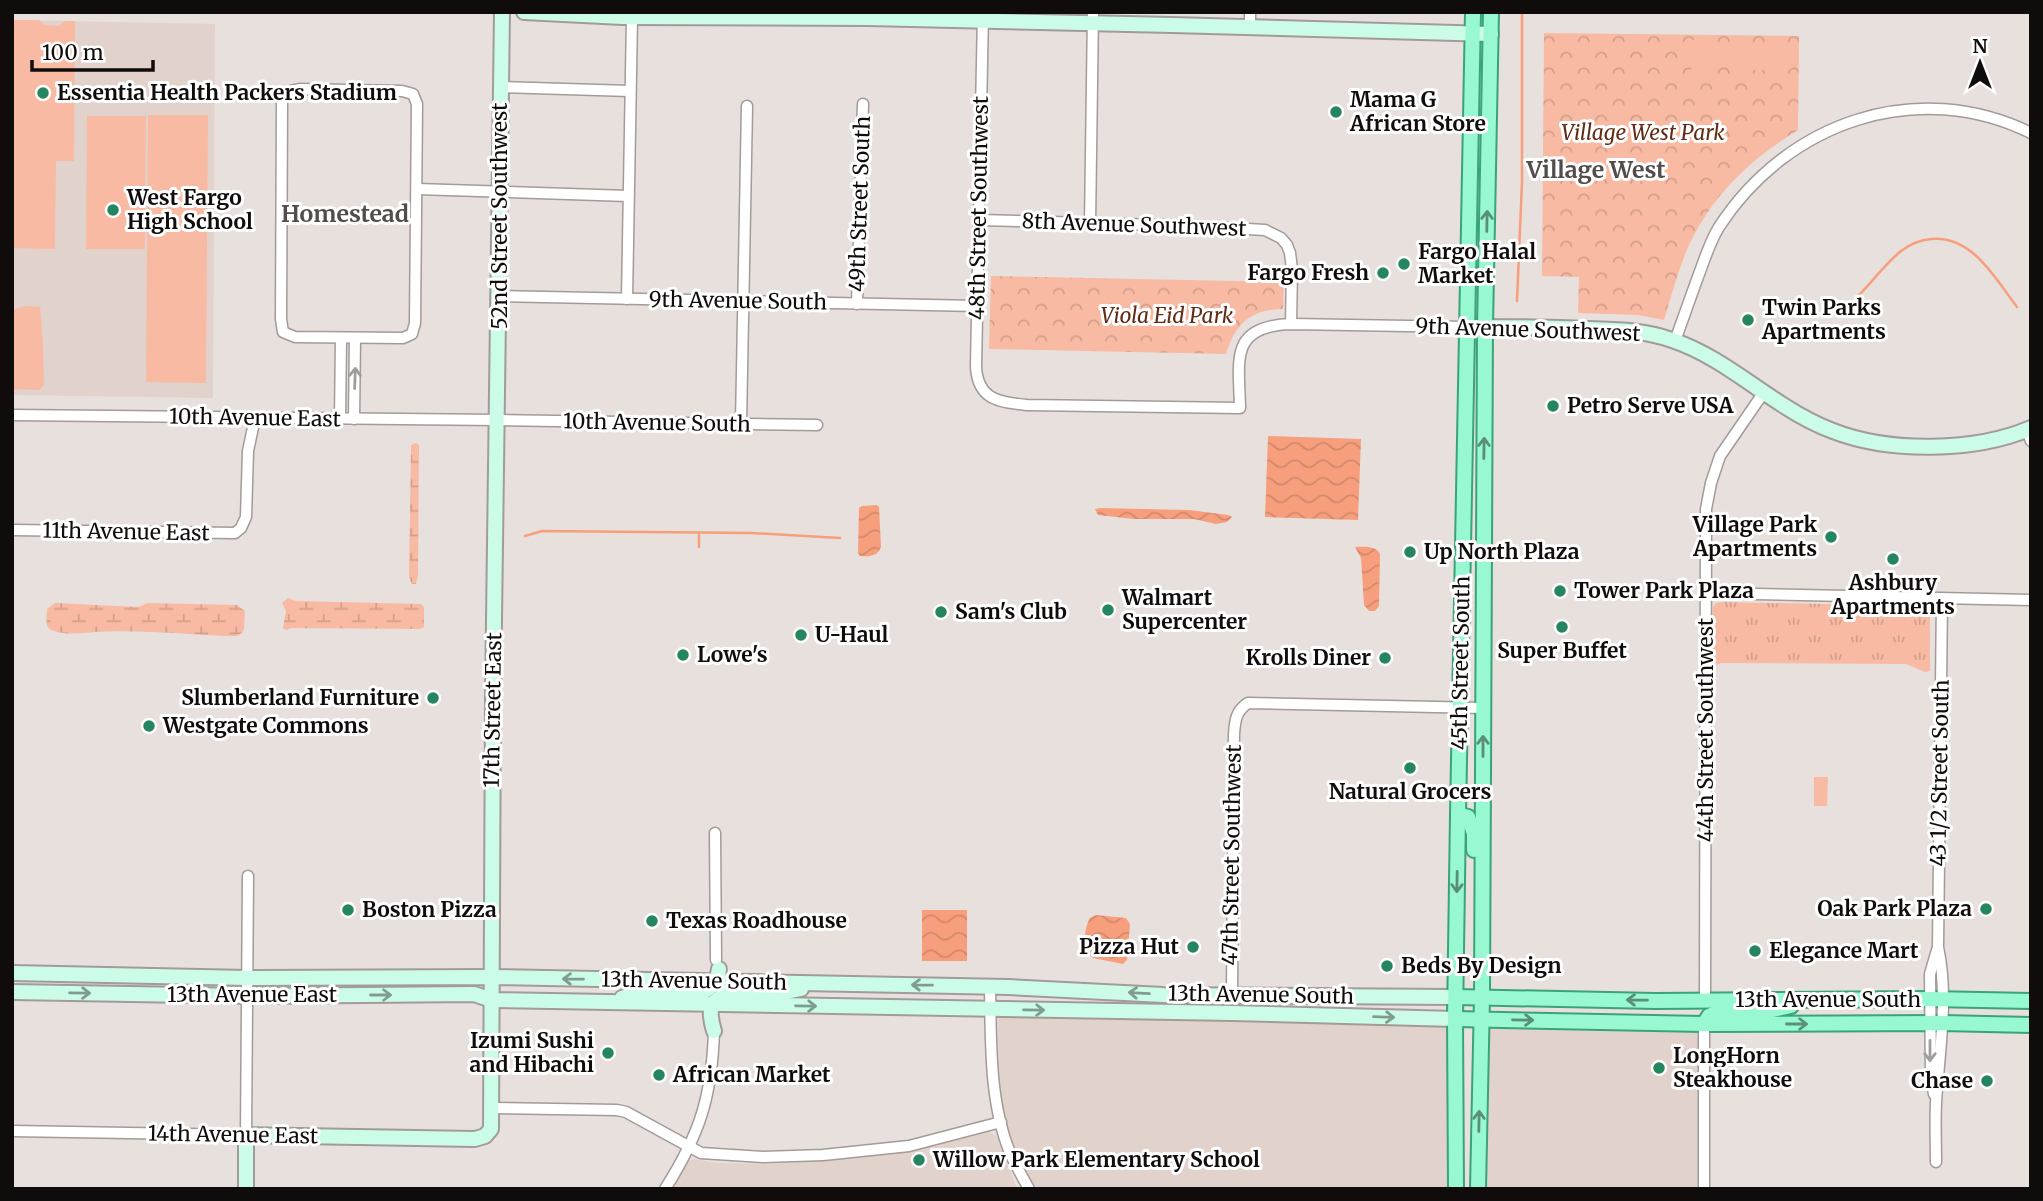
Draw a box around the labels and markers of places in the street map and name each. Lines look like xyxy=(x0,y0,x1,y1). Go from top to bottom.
place label: Essentia Health Packers Stadium xyxy=(57,79,397,106)
marker: Essentia Health Packers Stadium xyxy=(35,85,51,101)
place label: Mama G African Store xyxy=(1349,86,1486,137)
marker: Mama G African Store xyxy=(1328,104,1344,120)
place label: West Fargo High School xyxy=(126,184,253,235)
marker: West Fargo High School xyxy=(105,202,121,218)
place label: Fargo Halal Market xyxy=(1418,238,1536,289)
marker: Fargo Halal Market xyxy=(1396,256,1412,272)
place label: Fargo Fresh xyxy=(1247,259,1369,286)
marker: Fargo Fresh xyxy=(1375,265,1391,281)
place label: Twin Parks Apartments xyxy=(1761,294,1886,345)
marker: Twin Parks Apartments xyxy=(1740,312,1756,328)
place label: Petro Serve USA xyxy=(1567,392,1734,419)
marker: Petro Serve USA xyxy=(1545,398,1561,414)
place label: Village Park Apartments xyxy=(1692,511,1817,562)
marker: Village Park Apartments xyxy=(1823,529,1839,545)
place label: Up North Plaza xyxy=(1424,538,1580,565)
marker: Up North Plaza xyxy=(1402,544,1418,560)
marker: Ashbury Apartments xyxy=(1885,551,1901,567)
place label: Ashbury Apartments xyxy=(1830,569,1955,620)
place label: Tower Park Plaza xyxy=(1574,577,1754,604)
marker: Tower Park Plaza xyxy=(1552,583,1568,599)
place label: Walmart Supercenter xyxy=(1121,584,1247,635)
place label: Sam's Club xyxy=(955,598,1067,625)
marker: Walmart Supercenter xyxy=(1100,602,1116,618)
marker: Sam's Club xyxy=(933,604,949,620)
marker: Super Buffet xyxy=(1554,619,1570,635)
place label: U-Haul xyxy=(815,621,889,648)
marker: U-Haul xyxy=(793,627,809,643)
place label: Super Buffet xyxy=(1497,637,1627,664)
place label: Lowe's xyxy=(697,641,768,668)
place label: Krolls Diner xyxy=(1246,644,1371,671)
marker: Lowe's xyxy=(675,647,691,663)
marker: Krolls Diner xyxy=(1377,650,1393,666)
place label: Slumberland Furniture xyxy=(181,684,419,711)
marker: Slumberland Furniture xyxy=(425,690,441,706)
place label: Westgate Commons xyxy=(162,712,369,739)
marker: Westgate Commons xyxy=(141,718,157,734)
marker: Natural Grocers xyxy=(1402,760,1418,776)
place label: Natural Grocers xyxy=(1329,778,1491,805)
place label: Oak Park Plaza xyxy=(1817,895,1972,922)
place label: Boston Pizza xyxy=(362,896,497,923)
marker: Oak Park Plaza xyxy=(1978,901,1994,917)
marker: Boston Pizza xyxy=(340,902,356,918)
place label: Texas Roadhouse xyxy=(666,907,847,934)
marker: Texas Roadhouse xyxy=(644,913,660,929)
place label: Pizza Hut xyxy=(1079,933,1180,960)
place label: Elegance Mart xyxy=(1769,937,1919,964)
marker: Pizza Hut xyxy=(1185,939,1201,955)
marker: Elegance Mart xyxy=(1747,943,1763,959)
place label: Beds By Design xyxy=(1401,952,1561,979)
marker: Beds By Design xyxy=(1379,958,1395,974)
place label: Izumi Sushi and Hibachi xyxy=(470,1027,594,1078)
place label: LongHorn Steakhouse xyxy=(1673,1042,1792,1093)
marker: Izumi Sushi and Hibachi xyxy=(600,1045,616,1061)
marker: LongHorn Steakhouse xyxy=(1651,1060,1667,1076)
place label: African Market xyxy=(672,1061,831,1088)
marker: African Market xyxy=(651,1067,667,1083)
place label: Chase xyxy=(1911,1067,1973,1094)
marker: Chase xyxy=(1979,1073,1995,1089)
place label: Willow Park Elementary School xyxy=(932,1146,1260,1173)
marker: Willow Park Elementary School xyxy=(911,1152,927,1168)

